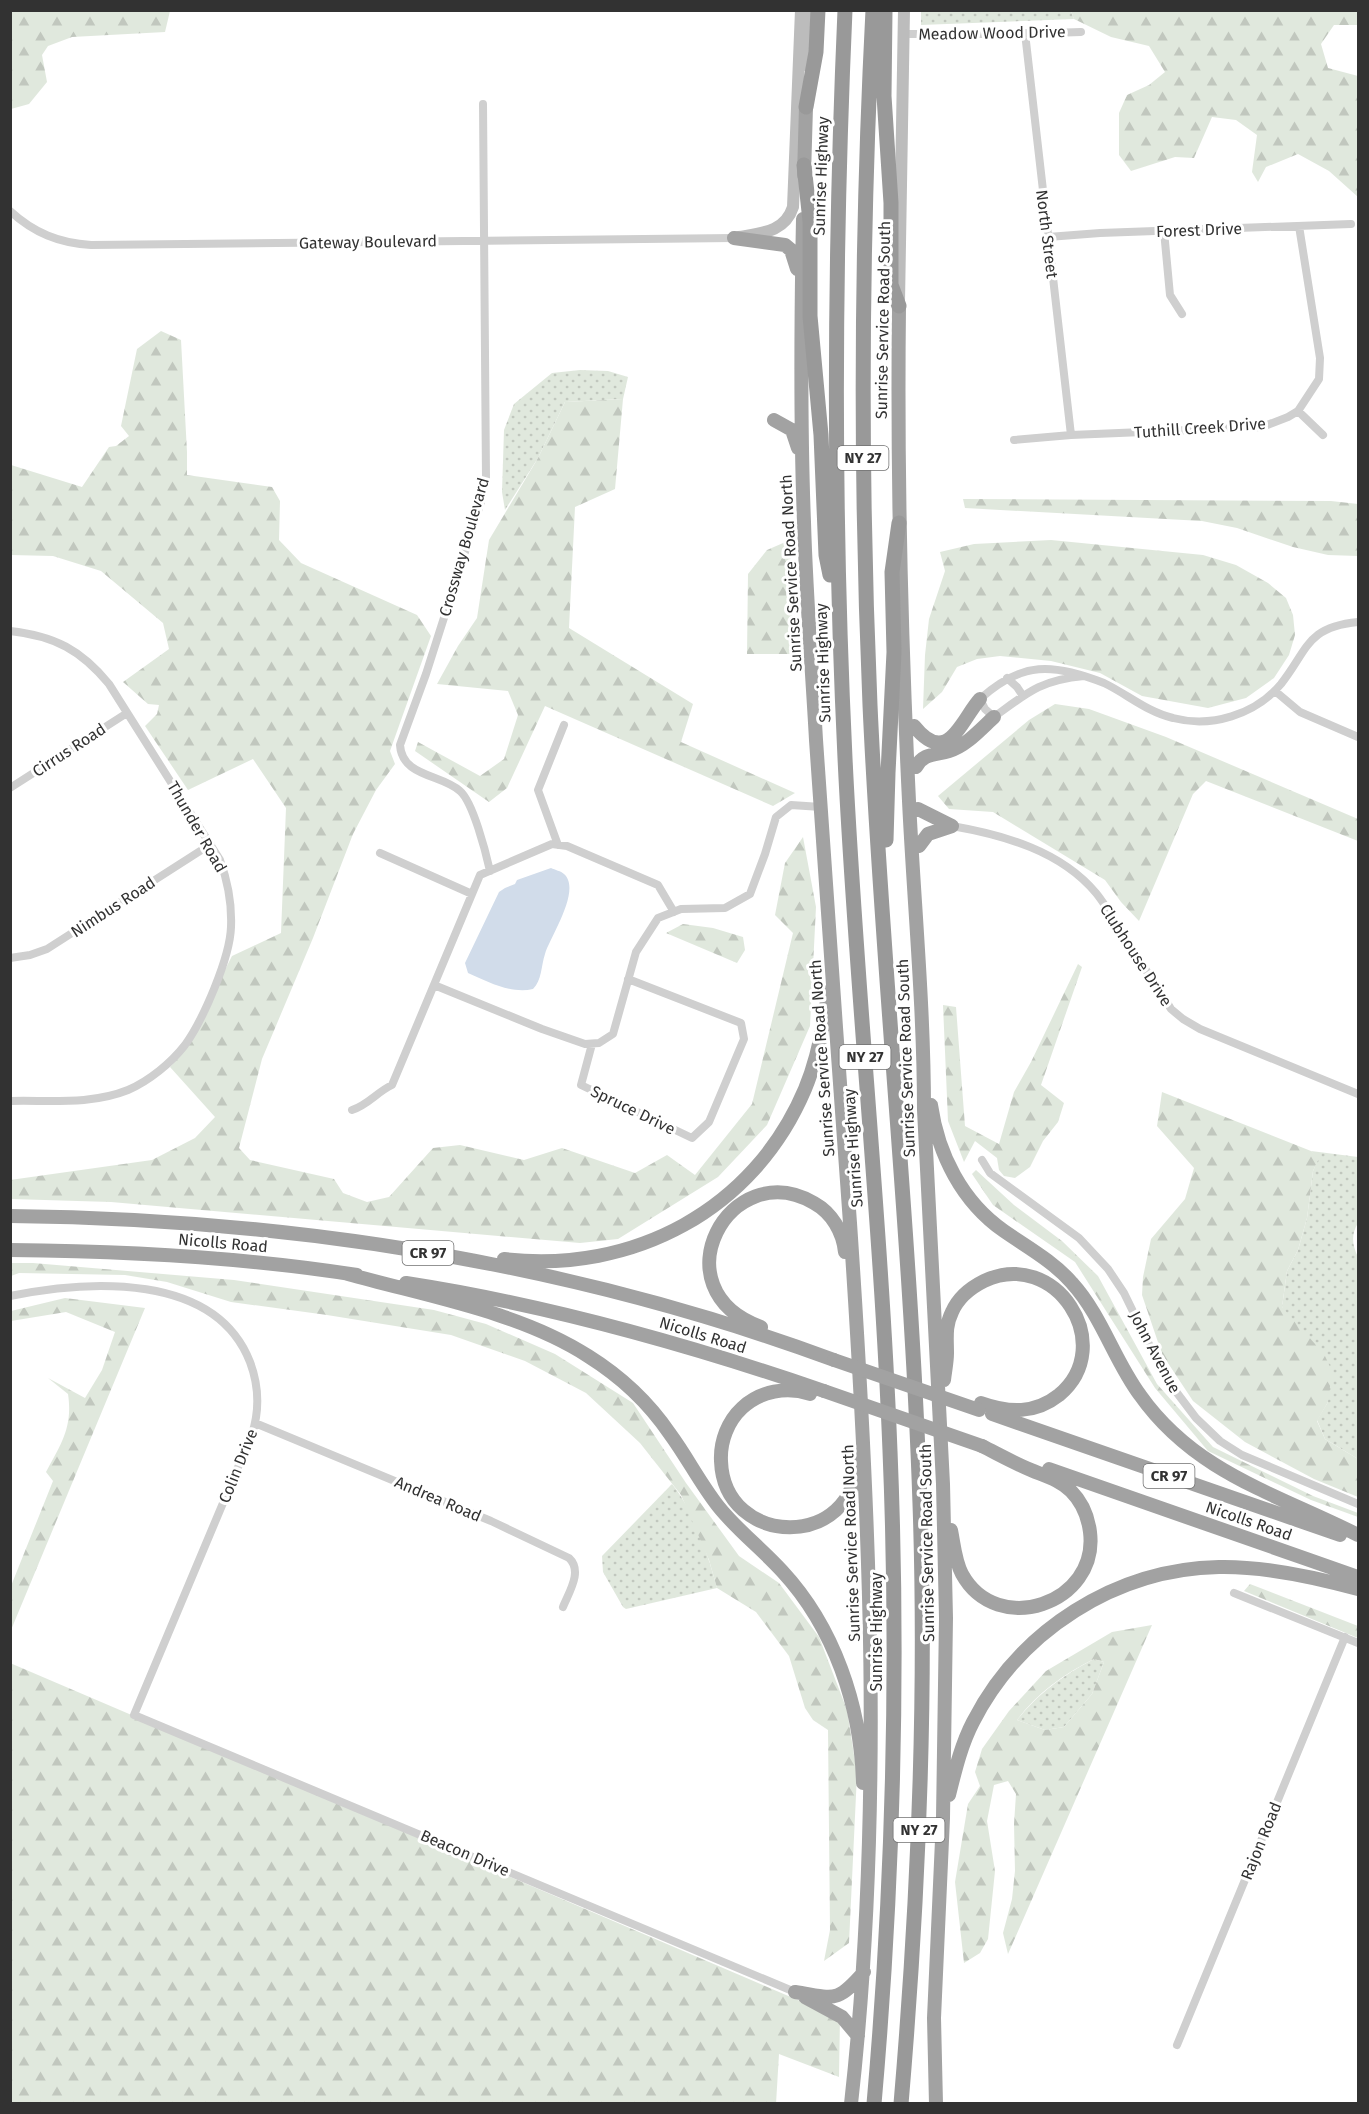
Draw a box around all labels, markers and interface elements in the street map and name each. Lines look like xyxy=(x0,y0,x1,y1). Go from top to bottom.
street label: Meadow Wood Drive xyxy=(918,22,1066,44)
street label: Sunrise Highway xyxy=(809,116,833,236)
street label: North Street xyxy=(1032,189,1062,280)
street label: Forest Drive xyxy=(1156,219,1242,241)
street label: Sunrise Service Road South xyxy=(872,221,894,419)
street label: Gateway Boulevard xyxy=(299,231,437,253)
street label: Tuthill Creek Drive xyxy=(1133,414,1267,442)
road number: NY 27 xyxy=(838,446,888,470)
street label: Sunrise Service Road North xyxy=(776,474,806,672)
street label: Crossway Boulevard xyxy=(435,475,493,619)
street label: Sunrise Highway xyxy=(811,603,835,723)
street label: Cirrus Road xyxy=(29,719,109,781)
street label: Thunder Road xyxy=(163,778,231,876)
street label: Nimbus Road xyxy=(67,873,159,941)
street label: Clubhouse Drive xyxy=(1096,900,1176,1010)
street label: Sunrise Service Road South xyxy=(893,958,919,1158)
street label: Sunrise Service Road North xyxy=(806,959,838,1157)
road number: NY 27 xyxy=(840,1045,890,1069)
street label: Spruce Drive xyxy=(588,1081,678,1139)
street label: Sunrise Highway xyxy=(839,1088,867,1208)
street label: Nicolls Road xyxy=(177,1230,269,1256)
road number: CR 97 xyxy=(402,1241,454,1265)
street label: John Avenue xyxy=(1125,1308,1185,1396)
street label: Nicolls Road xyxy=(657,1313,749,1357)
street label: Colin Drive xyxy=(215,1426,261,1506)
street label: Sunrise Service Road North xyxy=(838,1444,864,1642)
street label: Sunrise Service Road South xyxy=(916,1444,938,1642)
road number: CR 97 xyxy=(1144,1464,1194,1488)
street label: Andrea Road xyxy=(392,1472,484,1526)
street label: Nicolls Road xyxy=(1203,1497,1295,1545)
street label: Sunrise Highway xyxy=(867,1572,886,1692)
street label: Rajon Road xyxy=(1237,1799,1285,1883)
road number: NY 27 xyxy=(894,1818,944,1842)
street label: Beacon Drive xyxy=(418,1826,512,1880)

